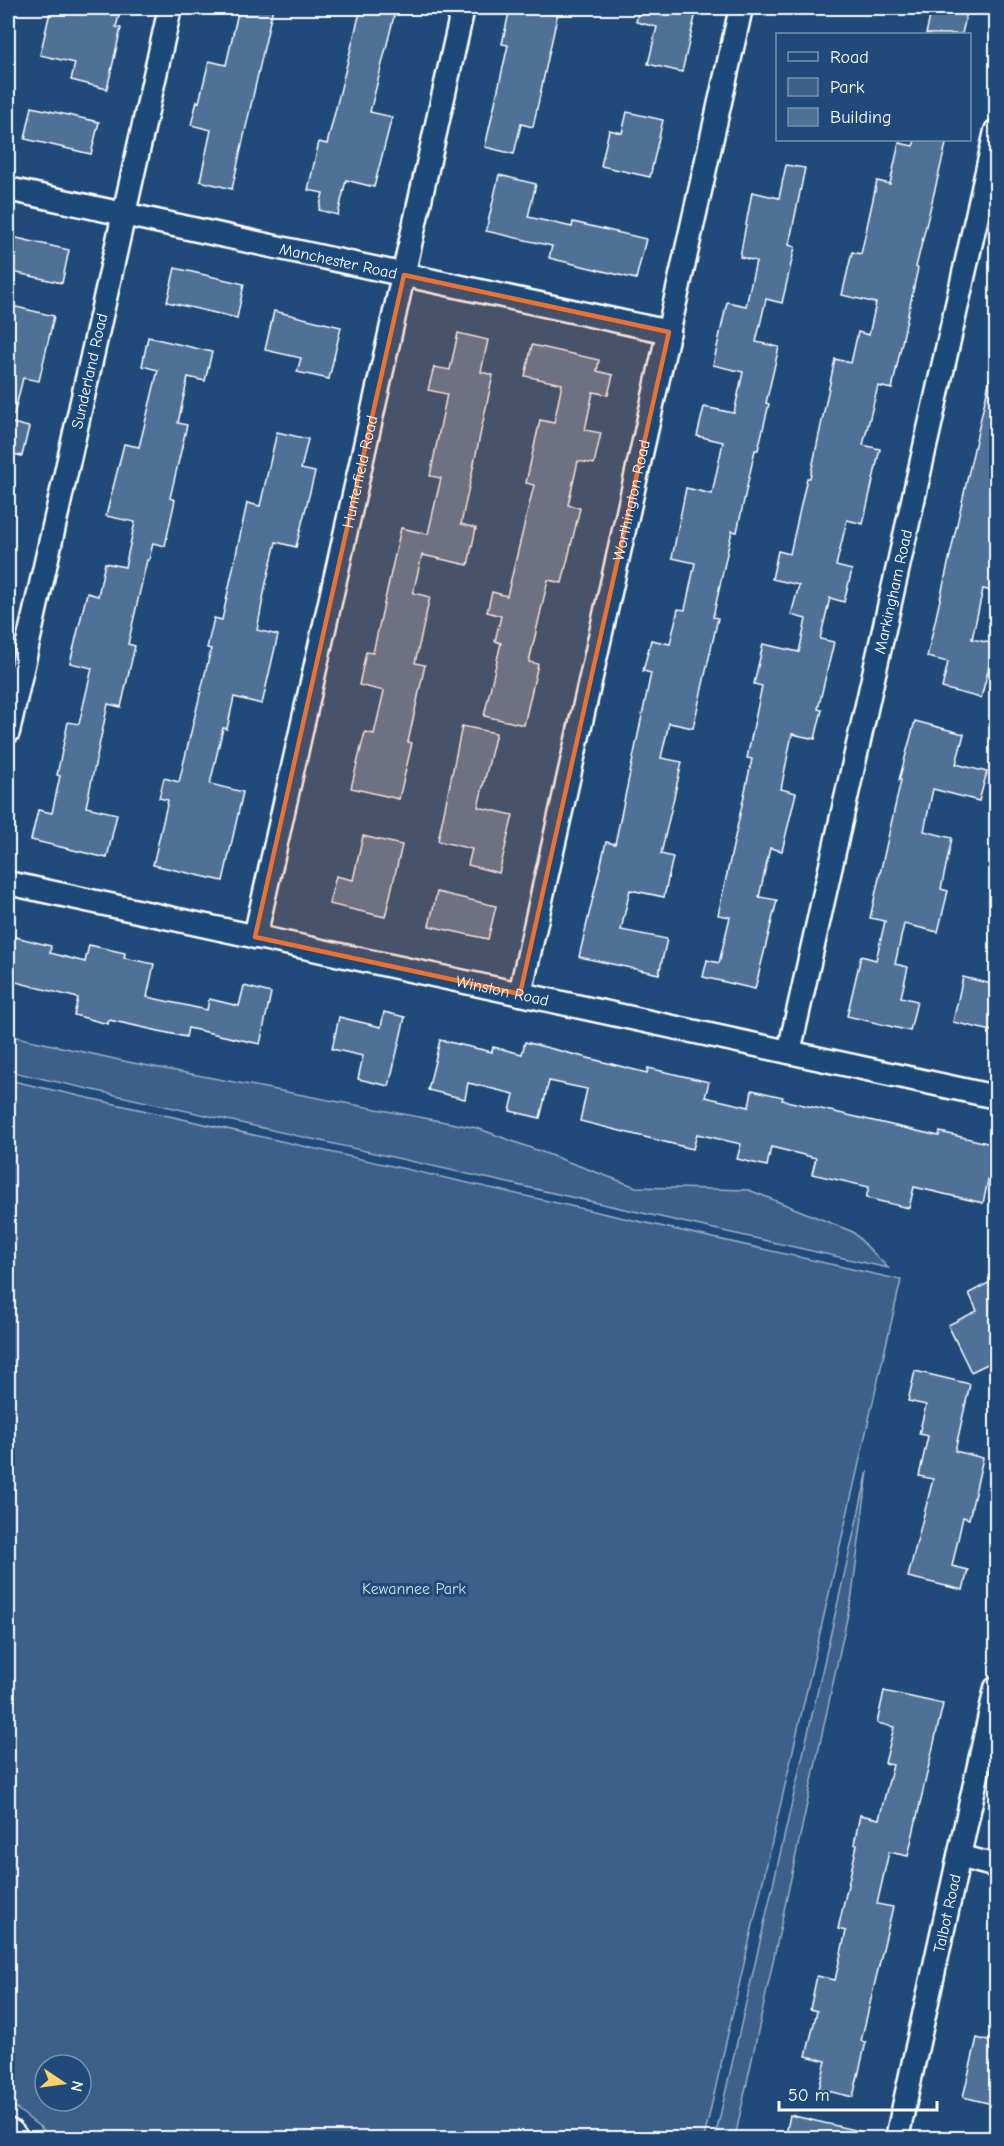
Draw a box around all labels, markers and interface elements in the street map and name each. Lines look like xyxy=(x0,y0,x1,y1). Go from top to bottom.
legend xyxy=(776,33,971,141)
text: Road xyxy=(830,47,869,68)
text: Park xyxy=(830,77,865,98)
text: Building xyxy=(830,107,892,128)
street label: Manchester Road xyxy=(278,240,399,283)
street label: Sunderland Road xyxy=(68,312,111,431)
street label: Hunterfield Road xyxy=(339,414,382,530)
street label: Worthington Road xyxy=(609,438,654,563)
street label: Markingham Road xyxy=(871,528,916,656)
street label: Winston Road xyxy=(454,972,550,1010)
park label: Kewannee Park xyxy=(362,1580,466,1598)
street label: Talbot Road xyxy=(930,1873,965,1955)
north arrow xyxy=(33,2053,93,2113)
scale bar xyxy=(779,2074,936,2112)
text: N xyxy=(67,2079,87,2093)
text: 50 m xyxy=(788,2085,830,2106)

